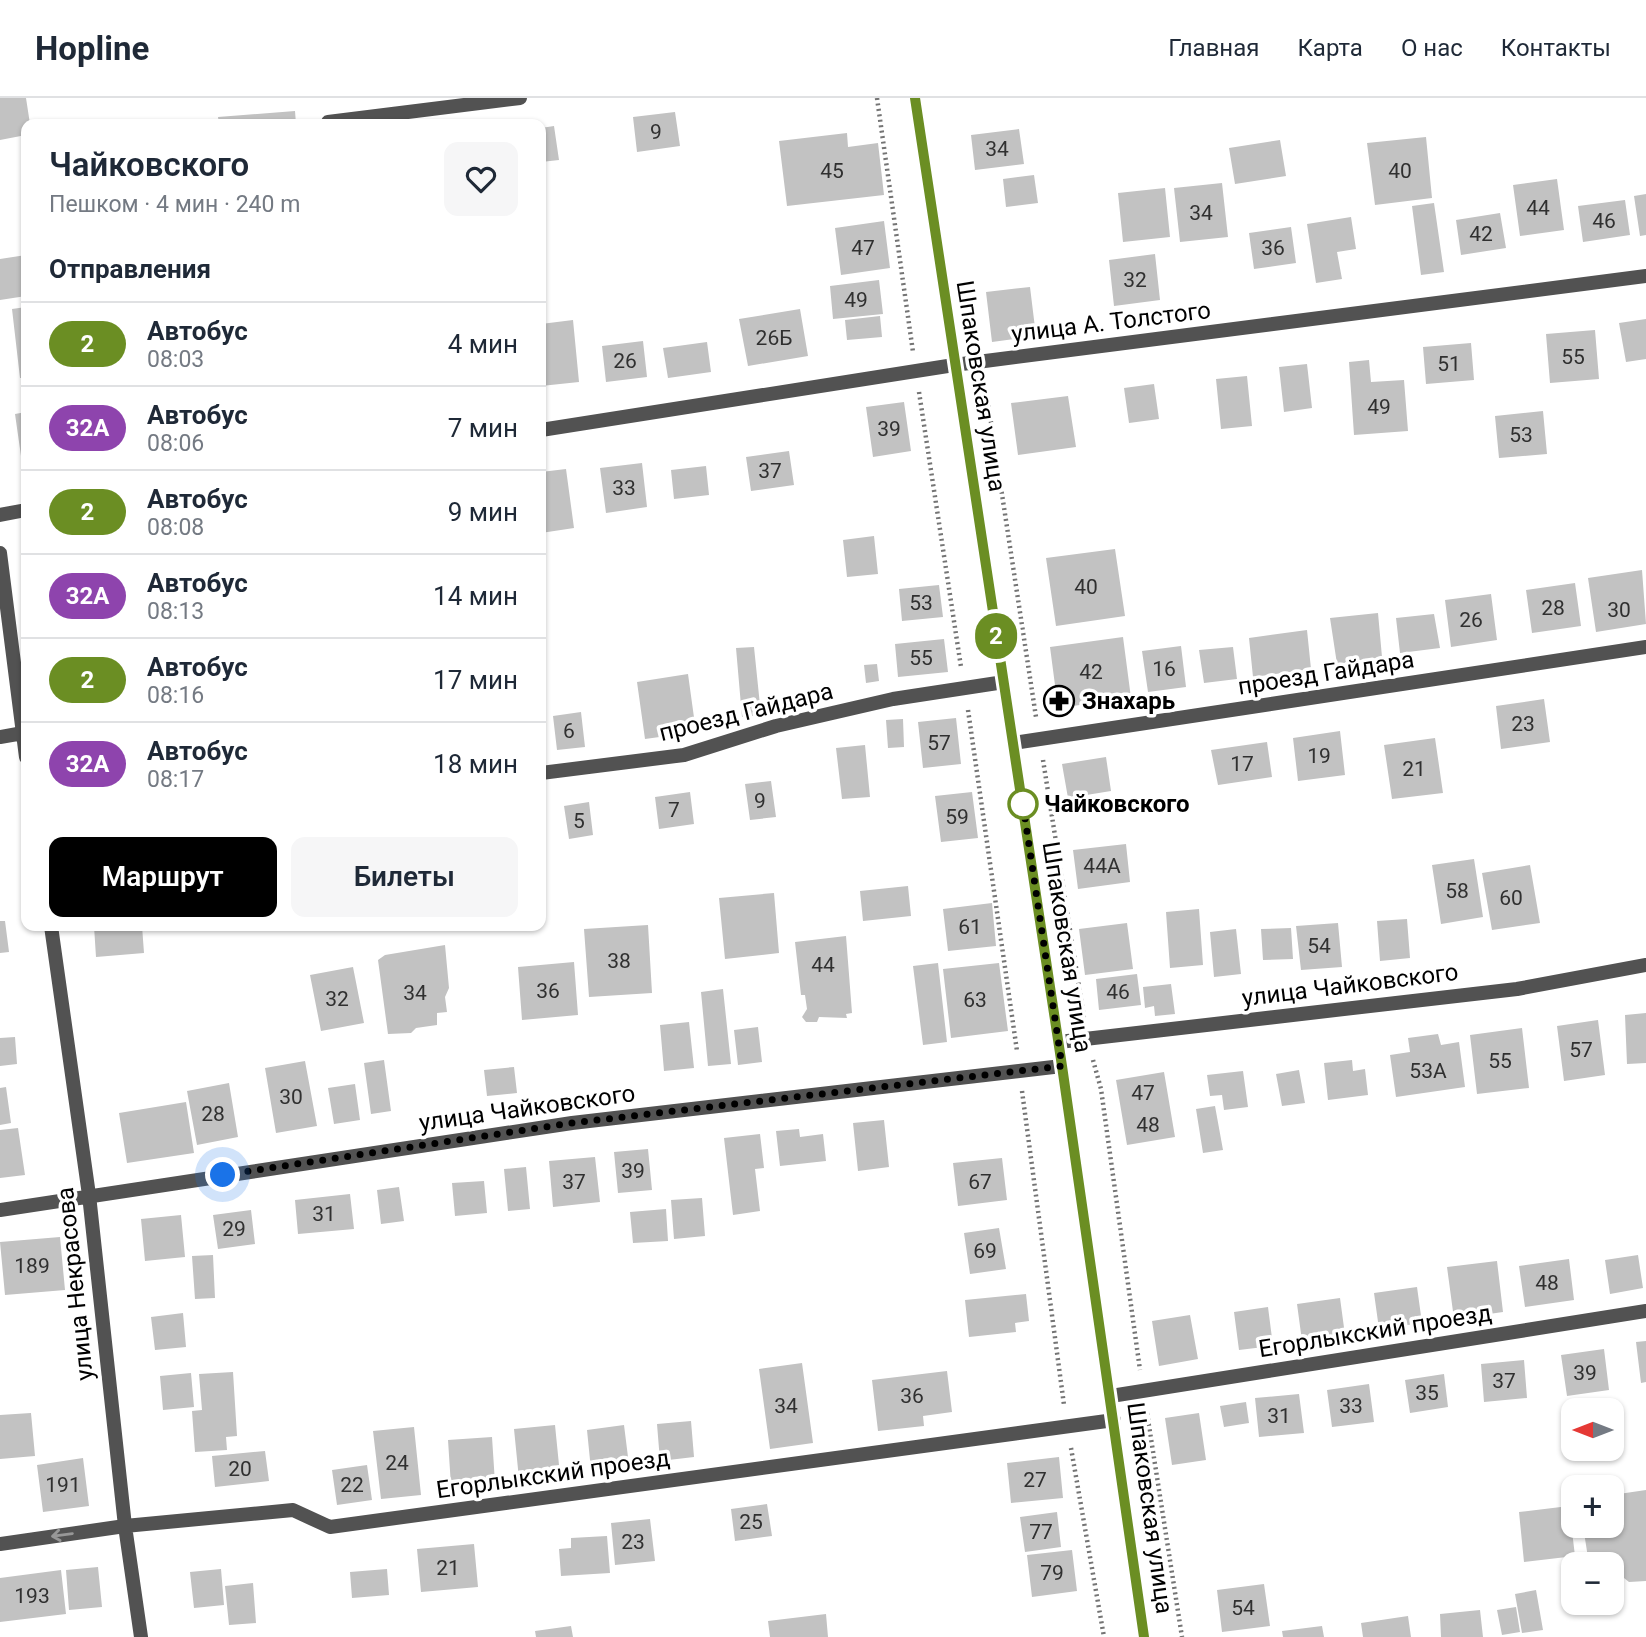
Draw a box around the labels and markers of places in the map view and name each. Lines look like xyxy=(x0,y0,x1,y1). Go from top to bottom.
pharmacy icon: Знахарь xyxy=(1042,684,1076,718)
place label: Знахарь xyxy=(1082,687,1175,715)
marker: Чайковского xyxy=(1008,789,1038,819)
place label: Чайковского xyxy=(1044,790,1190,818)

